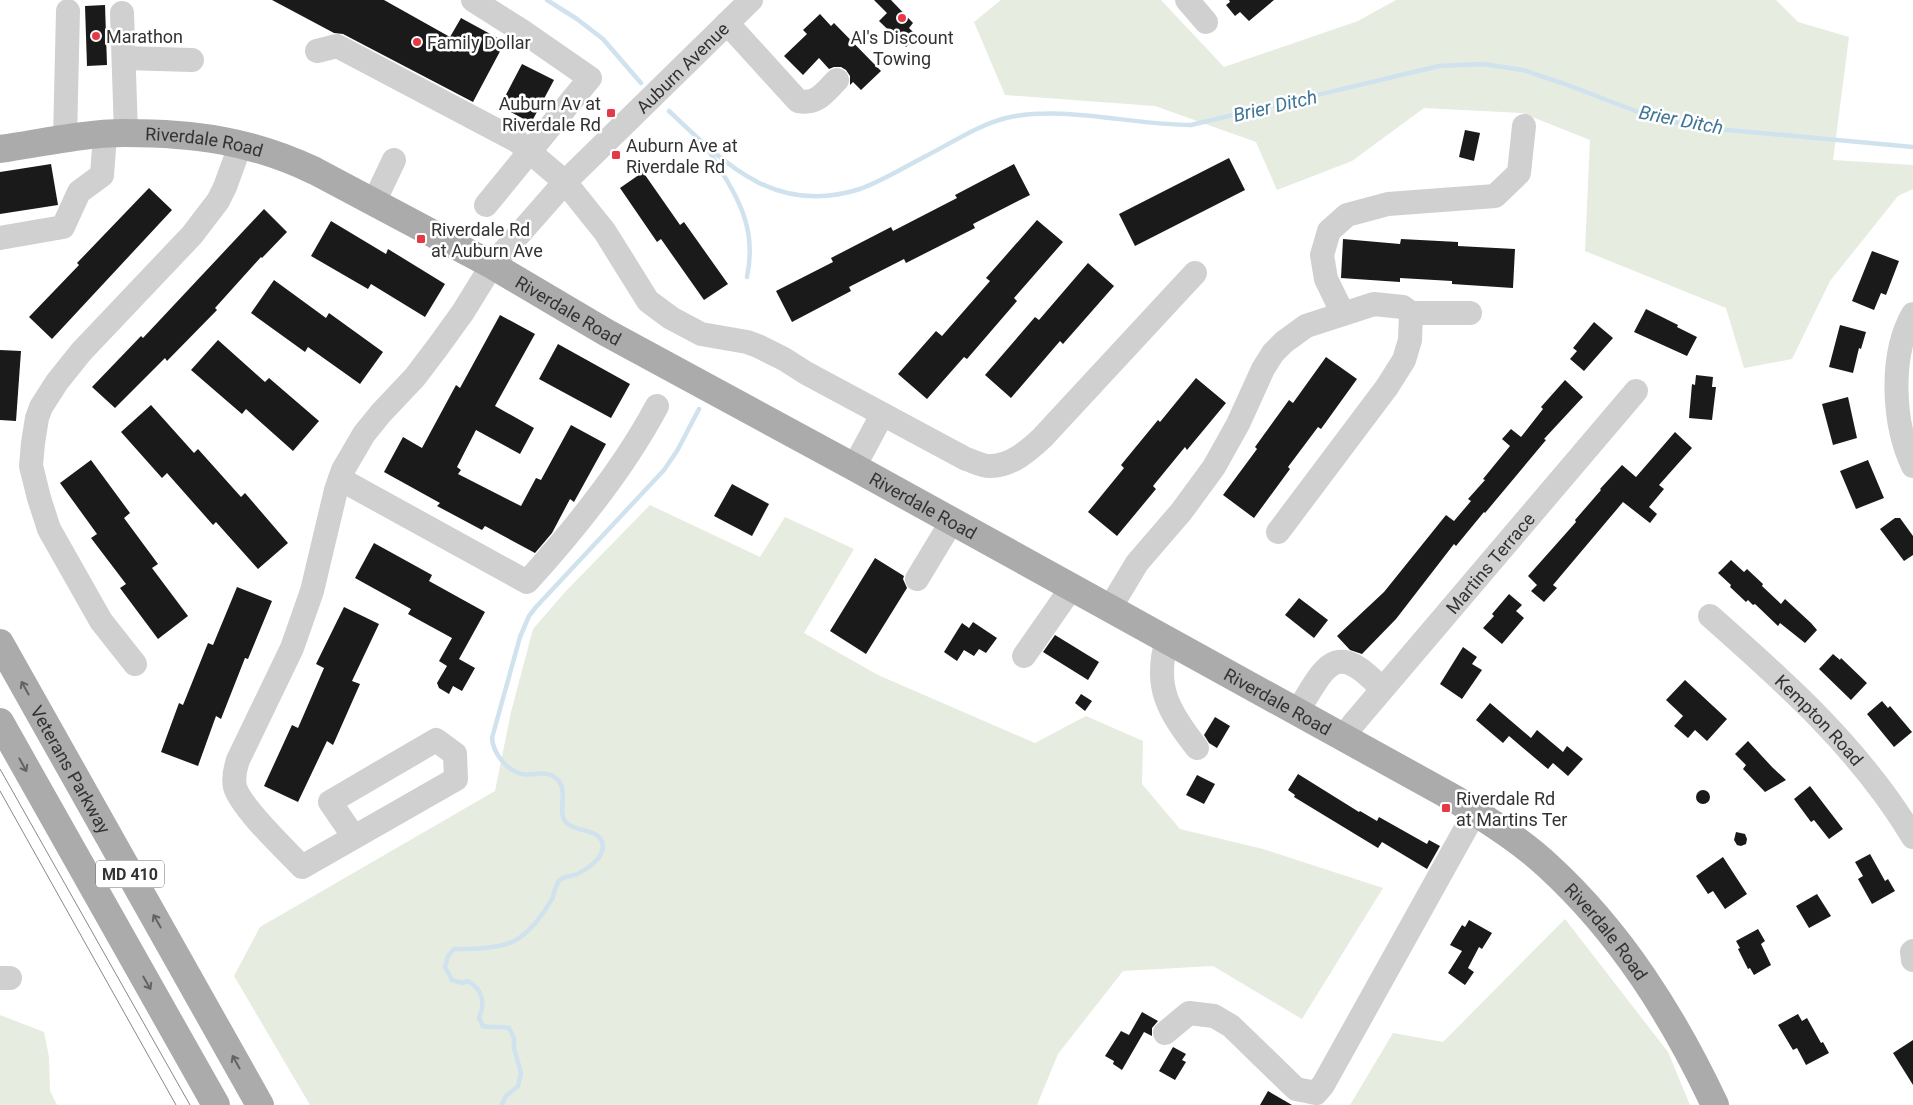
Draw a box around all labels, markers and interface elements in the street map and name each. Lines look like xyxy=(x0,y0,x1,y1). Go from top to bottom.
marker: Al's Discount Towing xyxy=(896,12,908,24)
street label: Auburn Avenue xyxy=(631,18,733,117)
place label: Marathon xyxy=(106,26,183,47)
place label: Al's Discount Towing xyxy=(850,27,954,69)
marker: Marathon xyxy=(90,30,102,42)
place label: Family Dollar xyxy=(427,32,531,53)
marker: Family Dollar xyxy=(411,36,423,48)
water label: Brier Ditch xyxy=(1231,85,1319,127)
place label: Auburn Av at Riverdale Rd xyxy=(499,93,601,135)
water label: Brier Ditch xyxy=(1637,101,1725,139)
marker: Auburn Av at Riverdale Rd xyxy=(605,107,617,119)
street label: Riverdale Road xyxy=(145,123,266,161)
place label: Auburn Ave at Riverdale Rd xyxy=(626,135,738,177)
marker: Auburn Ave at Riverdale Rd xyxy=(610,149,622,161)
place label: Riverdale Rd at Auburn Ave xyxy=(431,219,543,261)
marker: Riverdale Rd at Auburn Ave xyxy=(415,233,427,245)
street label: Riverdale Road xyxy=(512,271,625,349)
street label: Riverdale Road xyxy=(866,467,981,543)
street label: Martins Terrace xyxy=(1441,508,1539,618)
street label: Riverdale Road xyxy=(1221,663,1335,739)
street label: Kempton Road xyxy=(1771,670,1868,770)
one-way arrow xyxy=(20,680,30,695)
street label: Veterans Parkway xyxy=(27,702,116,837)
one-way arrow xyxy=(19,757,29,772)
place label: Riverdale Rd at Martins Ter xyxy=(1456,788,1567,830)
marker: Riverdale Rd at Martins Ter xyxy=(1440,802,1452,814)
road number: MD 410 xyxy=(96,861,164,888)
street label: Riverdale Road xyxy=(1561,878,1652,984)
one-way arrow xyxy=(151,914,161,928)
one-way arrow xyxy=(142,975,152,989)
one-way arrow xyxy=(231,1055,241,1070)

